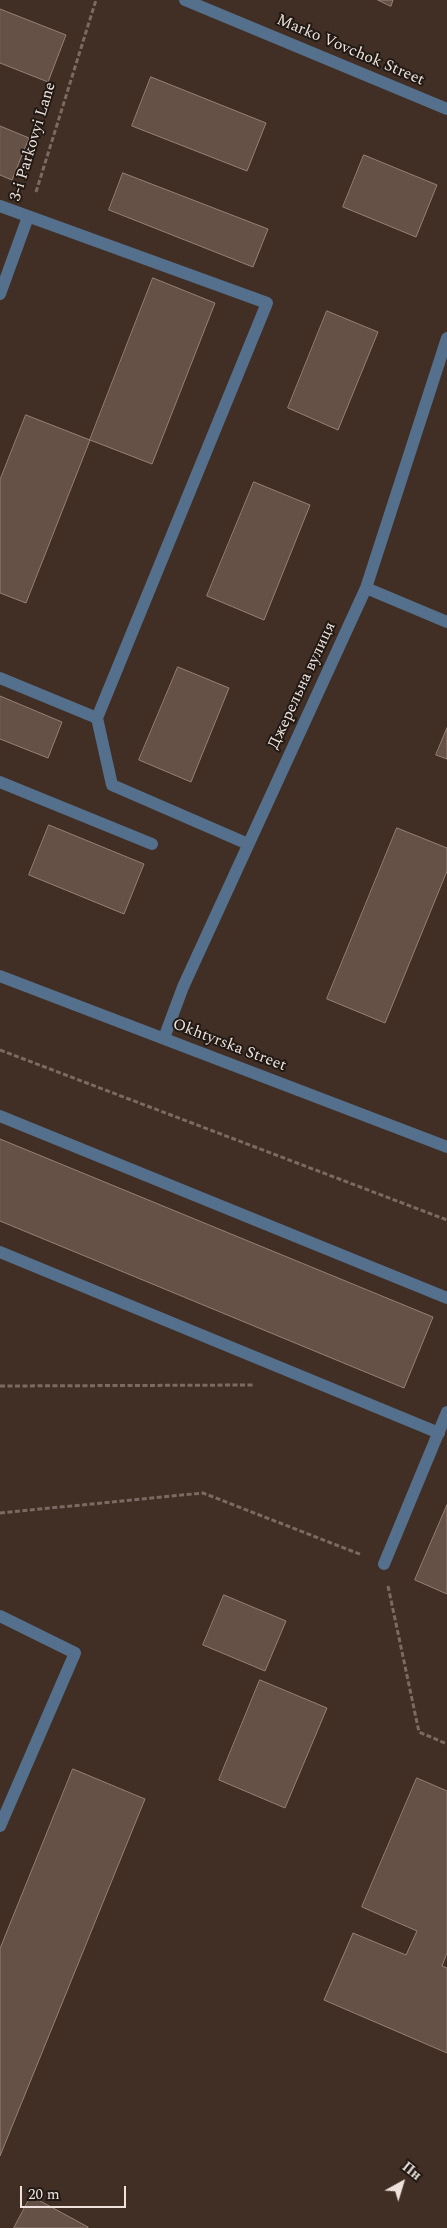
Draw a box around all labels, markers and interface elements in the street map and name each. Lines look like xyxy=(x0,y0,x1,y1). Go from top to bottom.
street label: Marko Vovchok Street xyxy=(273,11,427,91)
street label: 3-i Parkovyi Lane xyxy=(7,80,61,204)
street label: Джерельна вулиця xyxy=(265,619,341,753)
street label: Okhtyrska Street xyxy=(170,1016,288,1076)
text: Пн xyxy=(397,2156,426,2185)
north arrow xyxy=(377,2158,427,2208)
scale bar xyxy=(22,2176,129,2208)
text: 20 m xyxy=(28,2183,60,2206)

